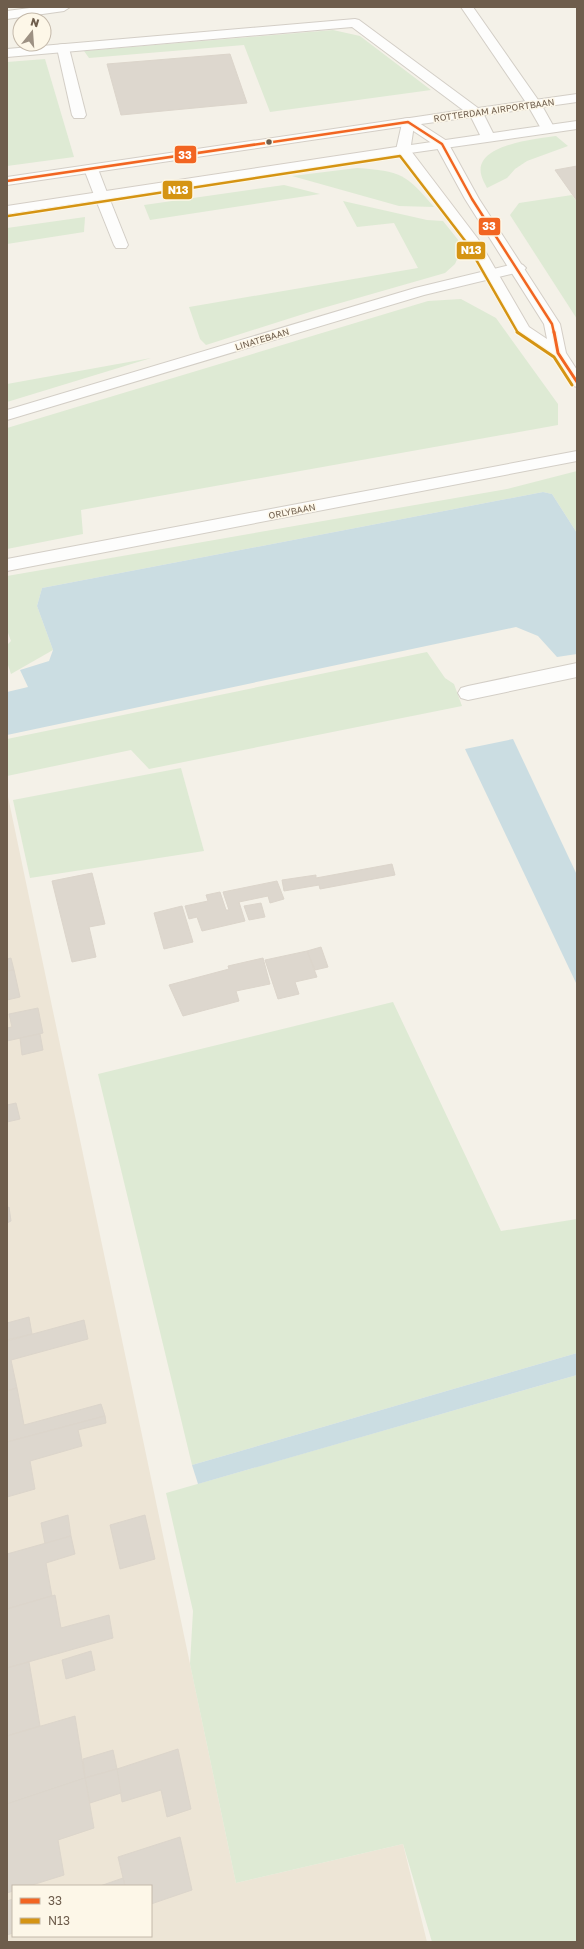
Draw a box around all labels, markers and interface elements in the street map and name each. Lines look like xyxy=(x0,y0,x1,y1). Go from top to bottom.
north arrow xyxy=(12,12,52,52)
text: N xyxy=(29,15,41,29)
street label: ROTTERDAM AIRPORTBAAN xyxy=(433,96,555,124)
unlabelled marker xyxy=(264,137,274,147)
line badge: 33 xyxy=(174,145,197,164)
text: 33 xyxy=(178,148,192,161)
line badge: N13 xyxy=(162,180,193,200)
text: N13 xyxy=(168,183,189,196)
line badge: 33 xyxy=(478,217,501,236)
text: 33 xyxy=(482,219,496,232)
line badge: N13 xyxy=(456,241,486,260)
text: N13 xyxy=(461,243,482,256)
street label: LINATEBAAN xyxy=(234,326,290,352)
street label: ORLYBAAN xyxy=(268,501,316,521)
legend xyxy=(12,1885,152,1937)
text: 33 xyxy=(48,1893,62,1908)
text: N13 xyxy=(48,1913,70,1928)

